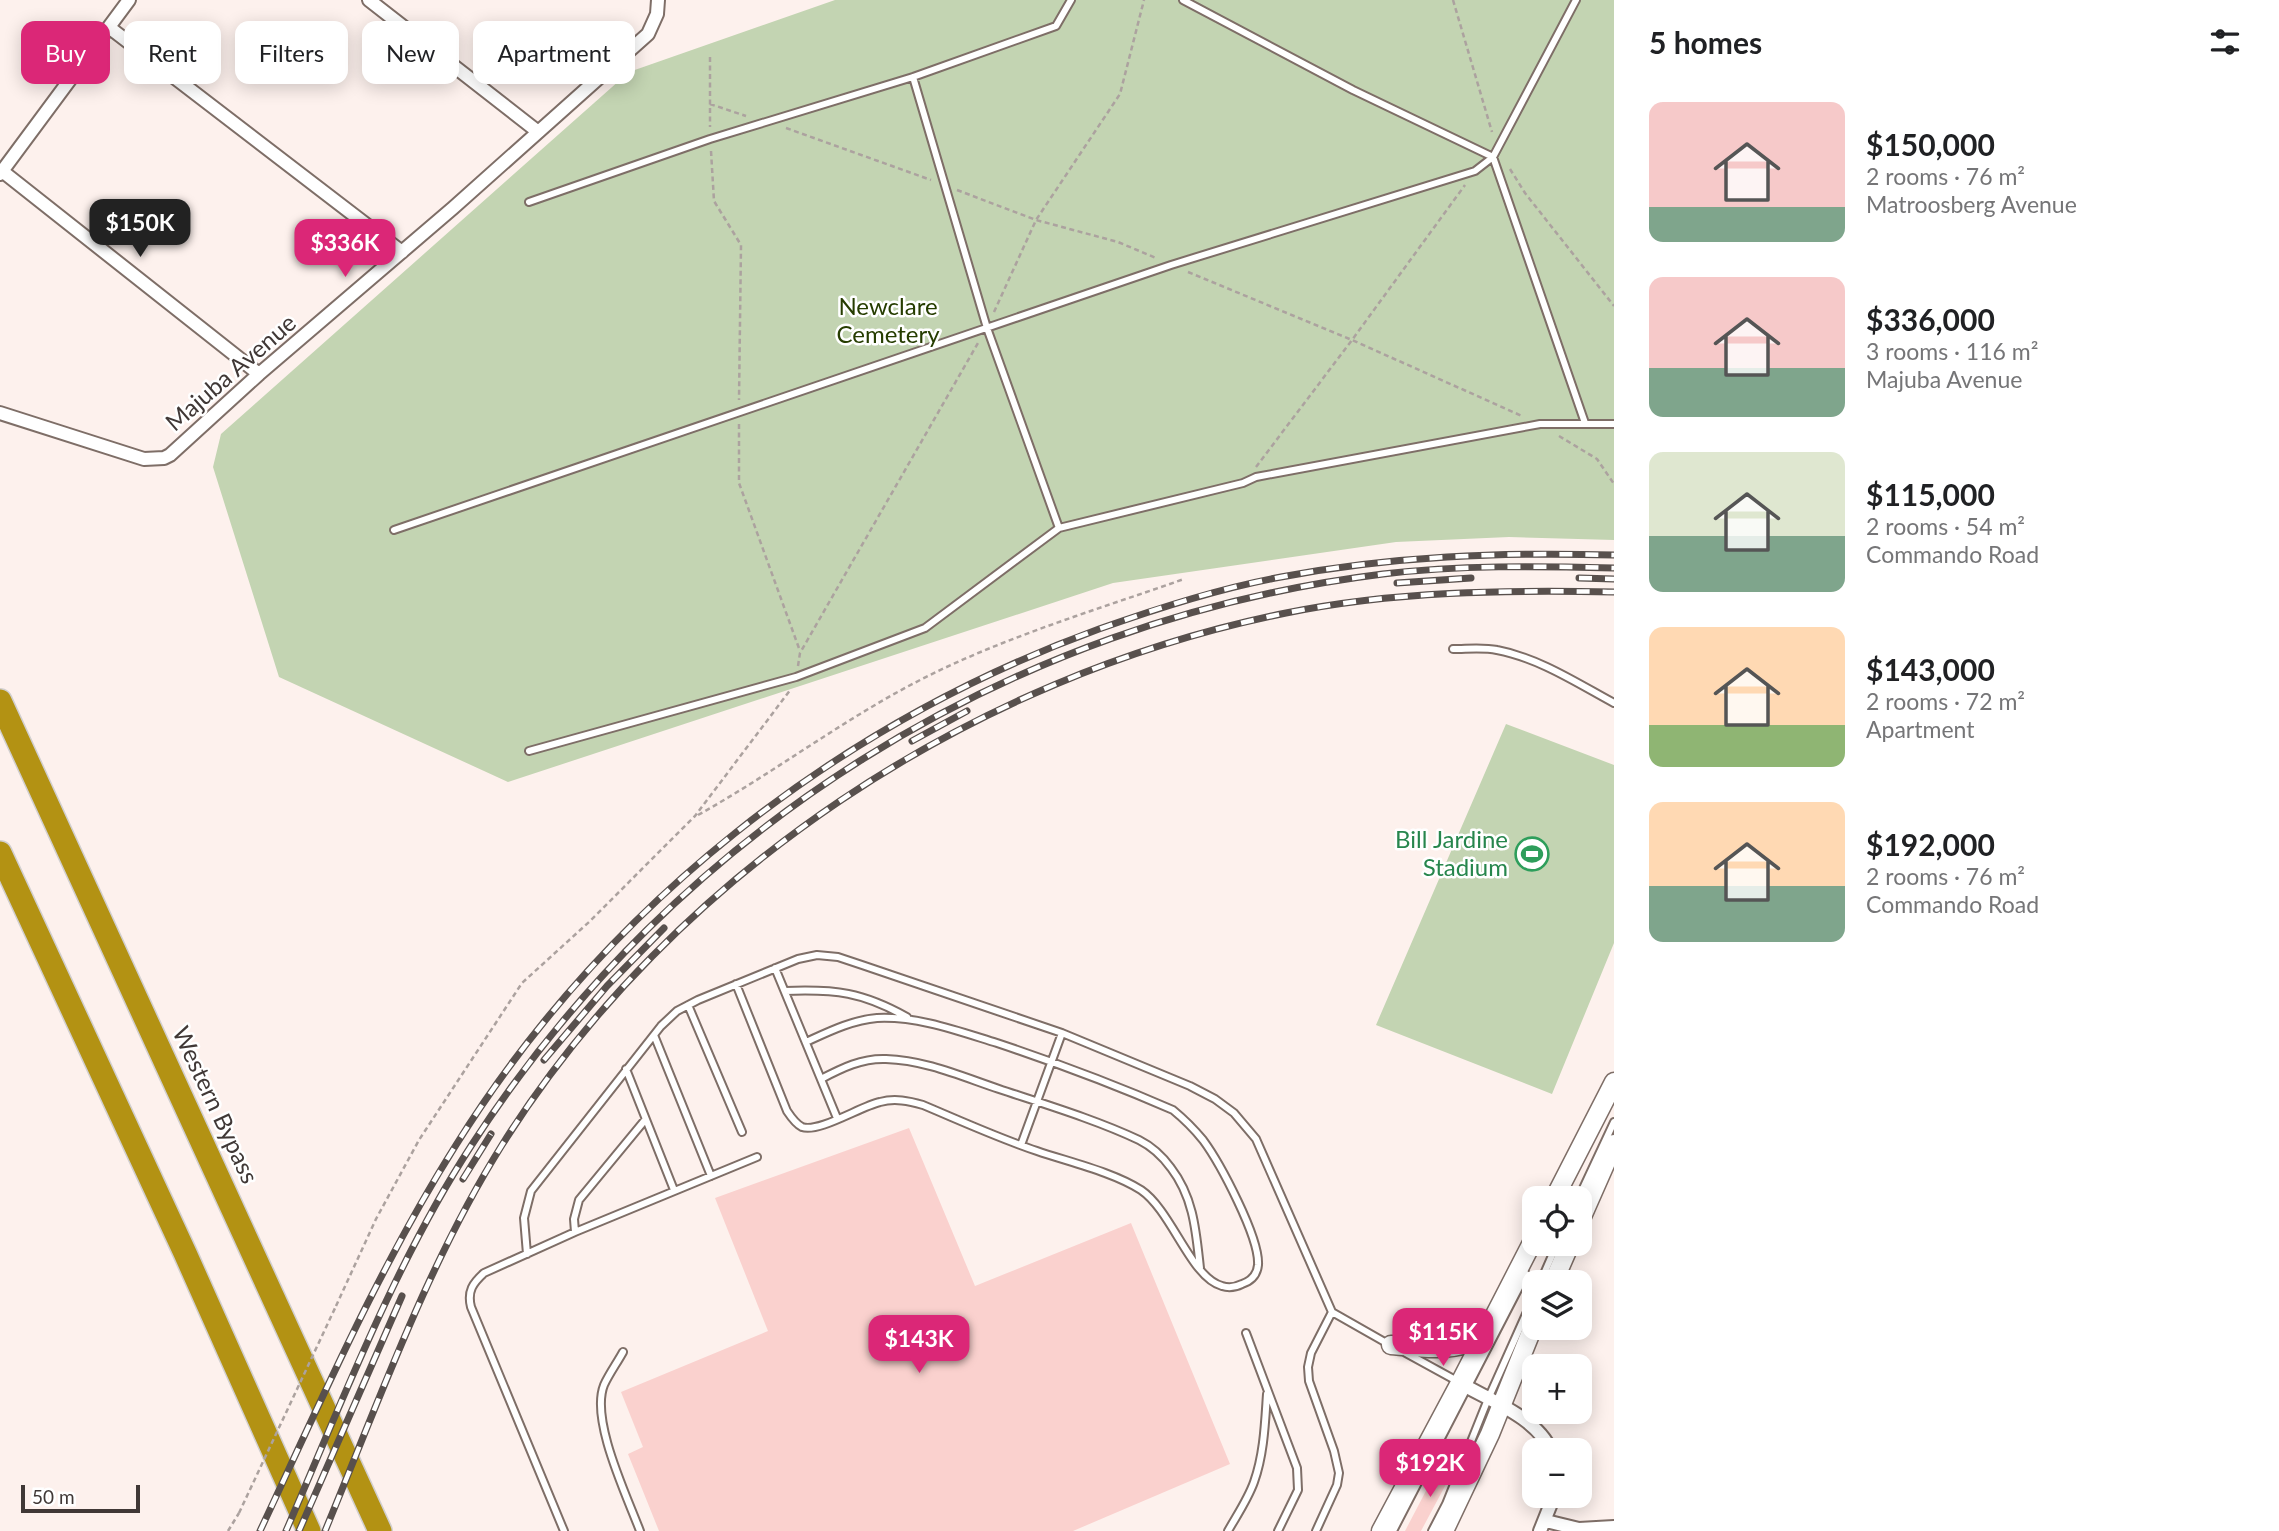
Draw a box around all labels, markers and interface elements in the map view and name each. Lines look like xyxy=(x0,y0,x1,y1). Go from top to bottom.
chip: Buy xyxy=(21,21,110,84)
chip: Rent xyxy=(124,21,221,84)
chip: Filters xyxy=(235,21,348,84)
chip: New xyxy=(362,21,459,84)
chip: Apartment xyxy=(473,21,635,84)
icon: filters xyxy=(2206,23,2244,61)
text: 5 homes xyxy=(1649,24,1762,60)
text: $150,000 xyxy=(1866,126,1995,162)
icon: home xyxy=(1705,130,1789,214)
text: 2 rooms · 76 m² xyxy=(1866,162,2025,190)
text: Matroosberg Avenue xyxy=(1866,190,2077,218)
pin: $150K xyxy=(91,200,189,259)
text: $150K xyxy=(105,208,175,236)
pin: $336K xyxy=(296,219,394,279)
text: $336K xyxy=(310,228,380,256)
park label: Newclare Cemetery xyxy=(836,291,940,348)
text: $336,000 xyxy=(1866,301,1995,337)
icon: home xyxy=(1705,305,1789,389)
street label: Majuba Avenue xyxy=(159,307,301,436)
text: 3 rooms · 116 m² xyxy=(1866,337,2038,365)
text: Majuba Avenue xyxy=(1866,365,2022,393)
text: $115,000 xyxy=(1866,476,1995,512)
icon: home xyxy=(1705,480,1789,564)
text: 2 rooms · 54 m² xyxy=(1866,512,2025,540)
text: Commando Road xyxy=(1866,540,2039,568)
text: $143,000 xyxy=(1866,651,1995,687)
icon: home xyxy=(1705,655,1789,739)
text: 2 rooms · 72 m² xyxy=(1866,687,2025,715)
text: Apartment xyxy=(1866,715,1974,743)
place label: Bill Jardine Stadium xyxy=(1395,824,1508,881)
text: $192,000 xyxy=(1866,826,1995,862)
icon: home xyxy=(1705,830,1789,914)
sports icon: Bill Jardine Stadium xyxy=(1513,835,1551,873)
text: 2 rooms · 76 m² xyxy=(1866,862,2025,890)
text: Commando Road xyxy=(1866,890,2039,918)
street label: Western Bypass xyxy=(167,1021,265,1187)
map controls xyxy=(1522,1186,1592,1508)
button: locate xyxy=(1522,1186,1592,1256)
button: layers xyxy=(1522,1270,1592,1340)
pin: $115K xyxy=(1394,1308,1492,1368)
pin: $143K xyxy=(870,1316,968,1375)
text: $115K xyxy=(1408,1317,1478,1345)
text: $143K xyxy=(884,1324,954,1352)
button: + xyxy=(1522,1354,1592,1424)
button: − xyxy=(1522,1438,1592,1508)
pin: $192K xyxy=(1381,1440,1479,1499)
text: $192K xyxy=(1395,1448,1465,1476)
scale bar xyxy=(21,1482,140,1514)
text: 50 m xyxy=(32,1485,75,1508)

